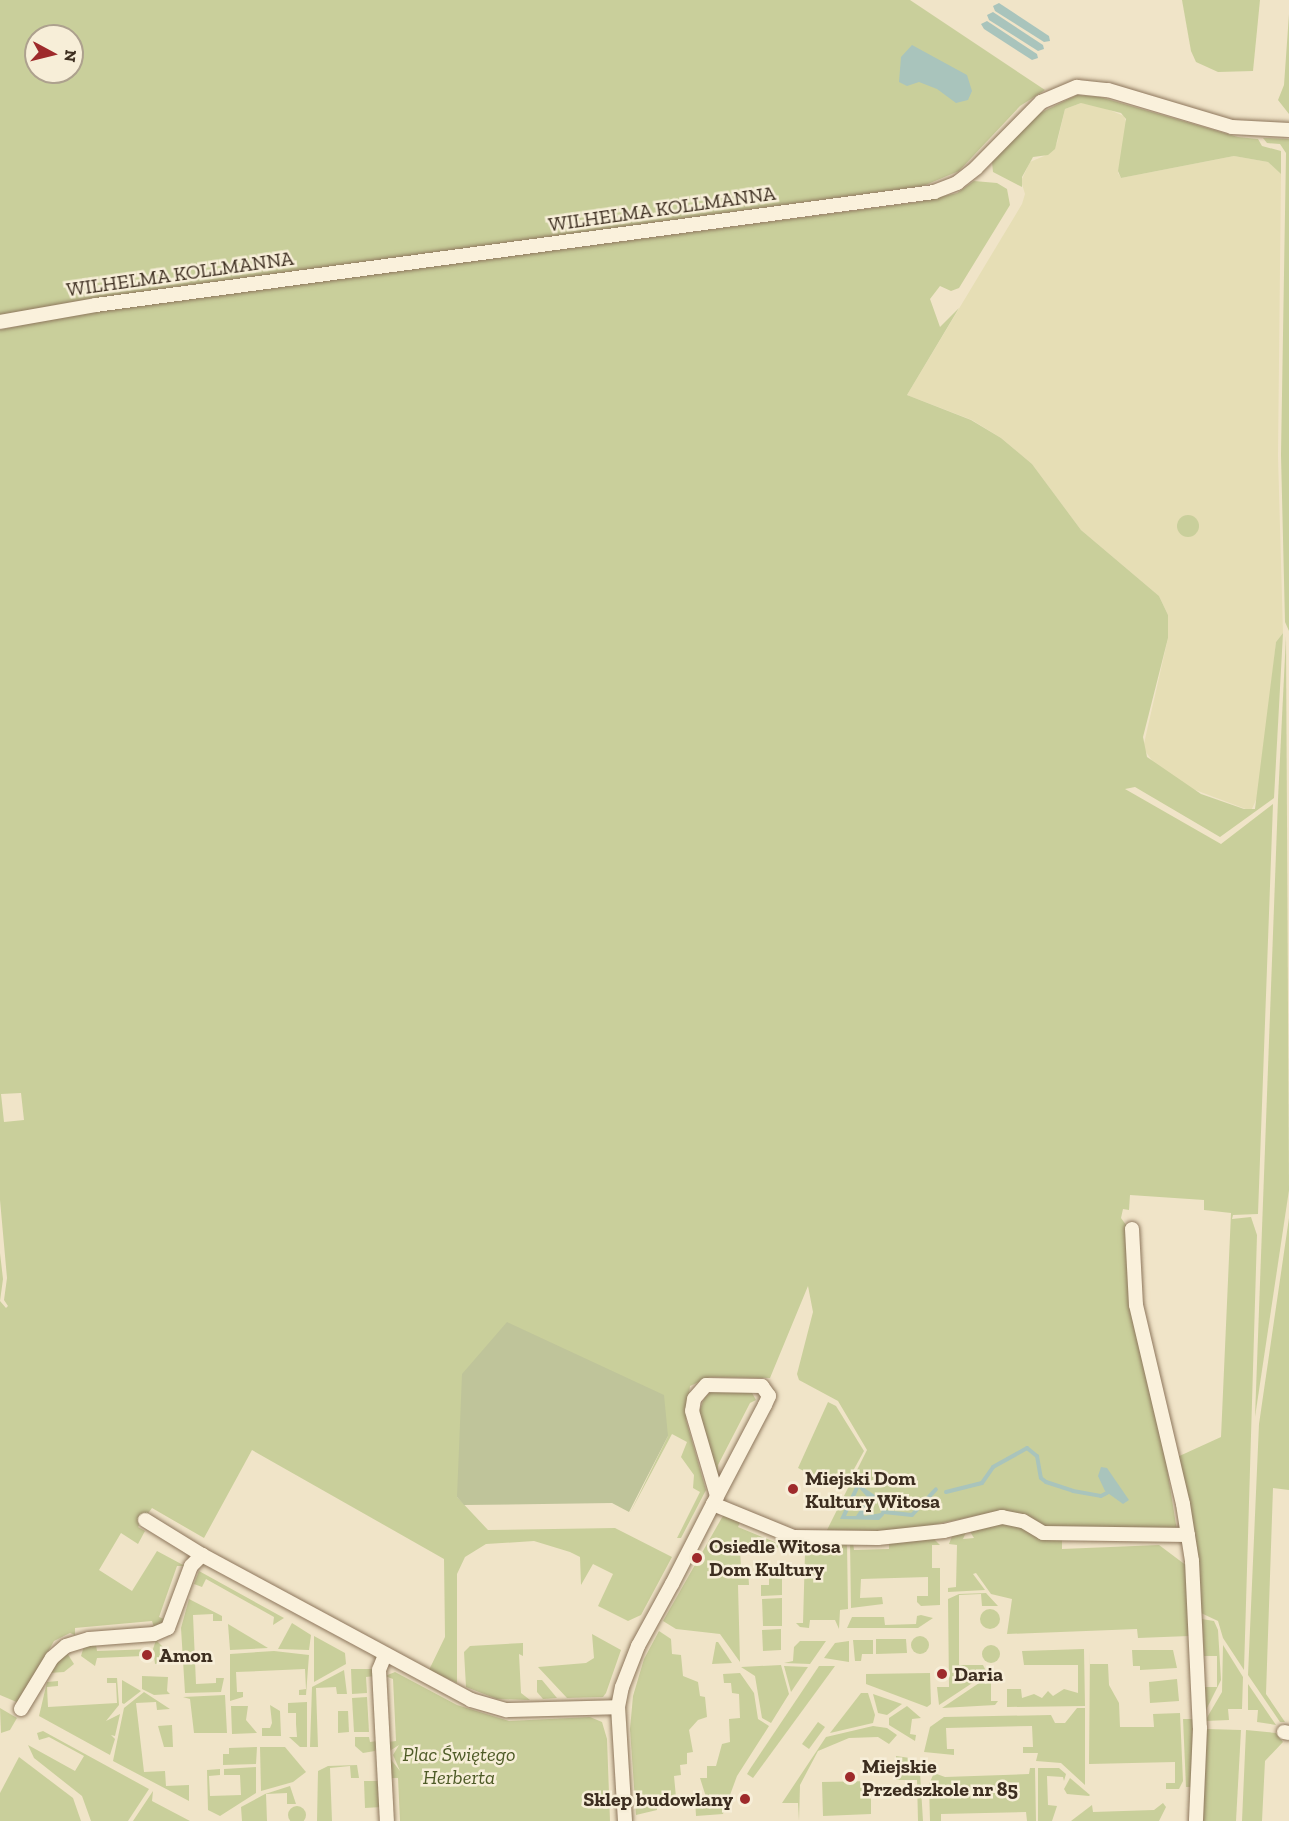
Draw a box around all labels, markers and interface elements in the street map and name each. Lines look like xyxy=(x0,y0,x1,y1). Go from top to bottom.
north arrow xyxy=(24,24,84,84)
text: N xyxy=(60,49,81,63)
street label: WILHELMA KOLLMANNA xyxy=(546,181,778,237)
street label: WILHELMA KOLLMANNA xyxy=(64,246,296,302)
place label: Miejski Dom Kultury Witosa xyxy=(805,1466,941,1513)
marker: Miejski Dom Kultury Witosa xyxy=(786,1482,800,1496)
place label: Osiedle Witosa Dom Kultury xyxy=(709,1534,842,1581)
marker: Osiedle Witosa Dom Kultury xyxy=(690,1551,704,1565)
place label: Amon xyxy=(159,1643,213,1667)
marker: Amon xyxy=(140,1648,154,1662)
place label: Daria xyxy=(954,1662,1003,1686)
marker: Daria xyxy=(935,1667,949,1681)
park label: Plac Świętego Herberta xyxy=(402,1742,516,1789)
place label: Miejskie Przedszkole nr 85 xyxy=(862,1754,1018,1801)
marker: Miejskie Przedszkole nr 85 xyxy=(843,1770,857,1784)
place label: Sklep budowlany xyxy=(583,1787,733,1811)
marker: Sklep budowlany xyxy=(738,1792,752,1806)

